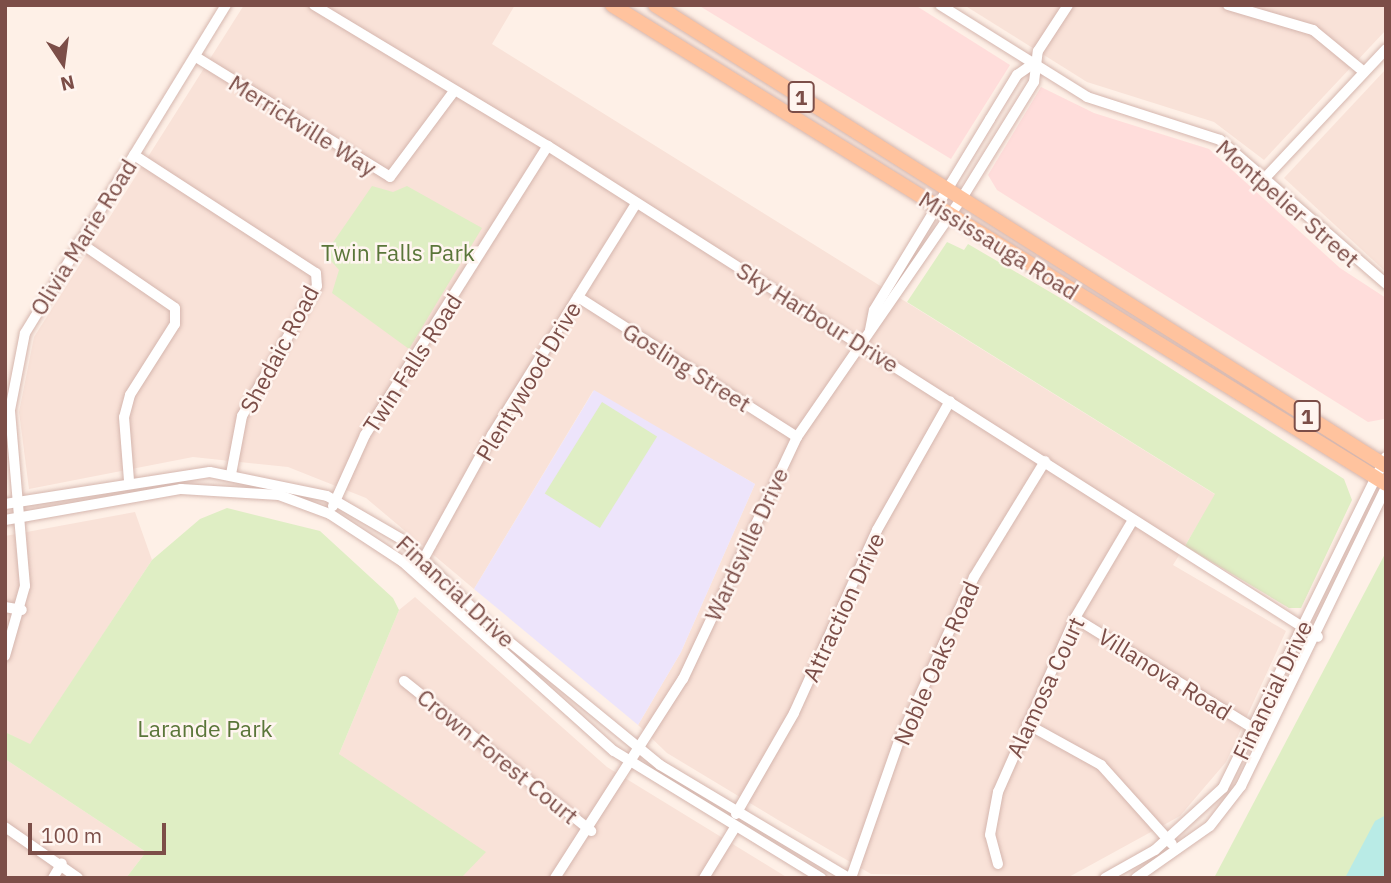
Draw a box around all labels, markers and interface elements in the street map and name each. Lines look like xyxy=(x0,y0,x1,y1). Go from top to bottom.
north arrow xyxy=(28,28,98,98)
street label: Merrickville Way xyxy=(224,69,382,181)
text: N xyxy=(58,70,77,97)
road number: 1 xyxy=(787,80,815,114)
street label: Montpelier Street xyxy=(1211,133,1365,273)
street label: Olivia Marie Road xyxy=(24,154,142,320)
street label: Mississauga Road xyxy=(914,185,1084,305)
park label: Twin Falls Park xyxy=(321,238,475,266)
street label: Sky Harbour Drive xyxy=(732,256,904,378)
street label: Shedaic Road xyxy=(234,281,324,417)
street label: Twin Falls Road xyxy=(357,288,467,438)
street label: Plentywood Drive xyxy=(470,296,586,466)
street label: Gosling Street xyxy=(618,317,756,417)
road number: 1 xyxy=(1293,398,1321,434)
street label: Wardsville Drive xyxy=(698,463,794,625)
street label: Attraction Drive xyxy=(796,528,890,686)
street label: Financial Drive xyxy=(391,529,521,653)
street label: Noble Oaks Road xyxy=(887,577,985,749)
street label: Alamosa Court xyxy=(1000,612,1090,762)
street label: Financial Drive xyxy=(1226,616,1318,764)
street label: Villanova Road xyxy=(1093,622,1237,726)
street label: Crown Forest Court xyxy=(412,683,584,829)
park label: Larande Park xyxy=(137,714,273,742)
scale bar xyxy=(32,810,170,854)
text: 100 m xyxy=(41,821,102,849)

